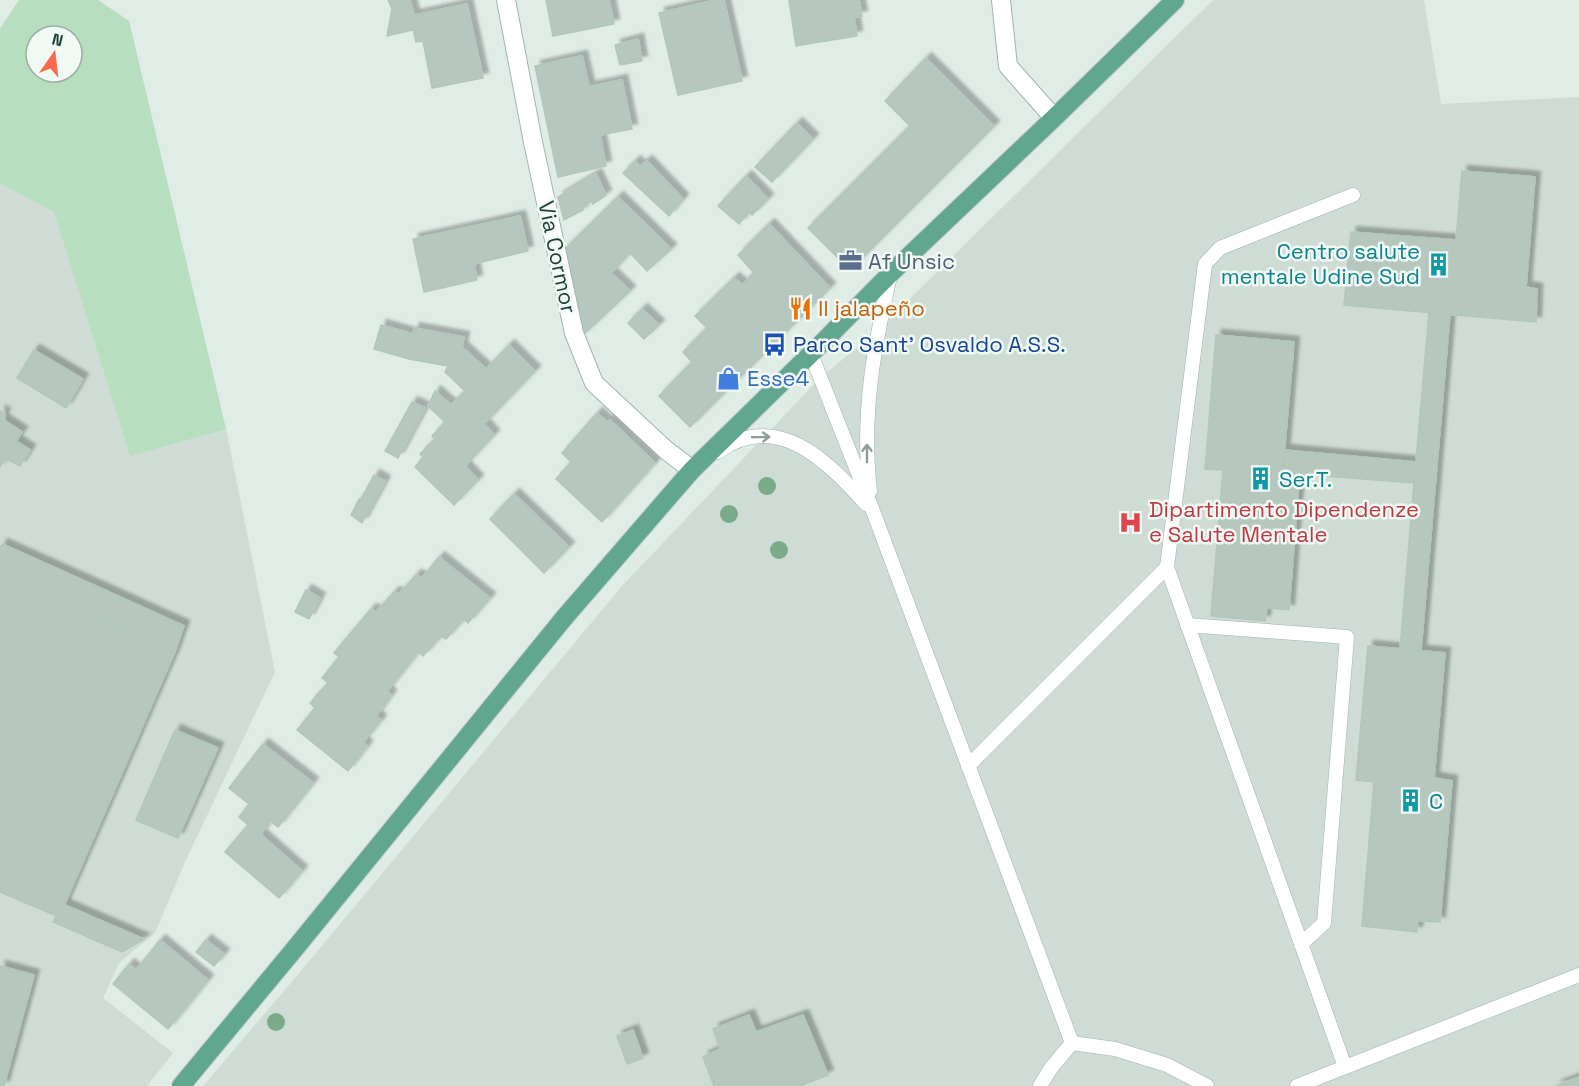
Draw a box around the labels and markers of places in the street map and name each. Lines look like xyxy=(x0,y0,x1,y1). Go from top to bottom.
place label: Centro salute mentale Udine Sud xyxy=(1221,237,1420,290)
place label: Af Unsic xyxy=(868,247,955,275)
office icon: Af Unsic xyxy=(837,248,863,274)
building icon: Centro salute mentale Udine Sud xyxy=(1425,251,1451,277)
place label: Il jalapeño xyxy=(818,294,925,322)
restaurant icon: Il jalapeño xyxy=(787,295,813,321)
place label: Parco Sant' Osvaldo A.S.S. xyxy=(793,330,1066,358)
bus stop icon: Parco Sant' Osvaldo A.S.S. xyxy=(762,331,788,357)
place label: Esse4 xyxy=(747,364,810,392)
shop icon: Esse4 xyxy=(716,365,742,391)
place label: Ser.T. xyxy=(1279,465,1332,493)
building icon: Ser.T. xyxy=(1248,466,1274,492)
place label: Dipartimento Dipendenze e Salute Mentale xyxy=(1149,495,1419,548)
hospital icon: Dipartimento Dipendenze e Salute Mentale xyxy=(1118,509,1144,535)
place label: C xyxy=(1429,787,1443,815)
building icon: C xyxy=(1398,788,1424,814)

